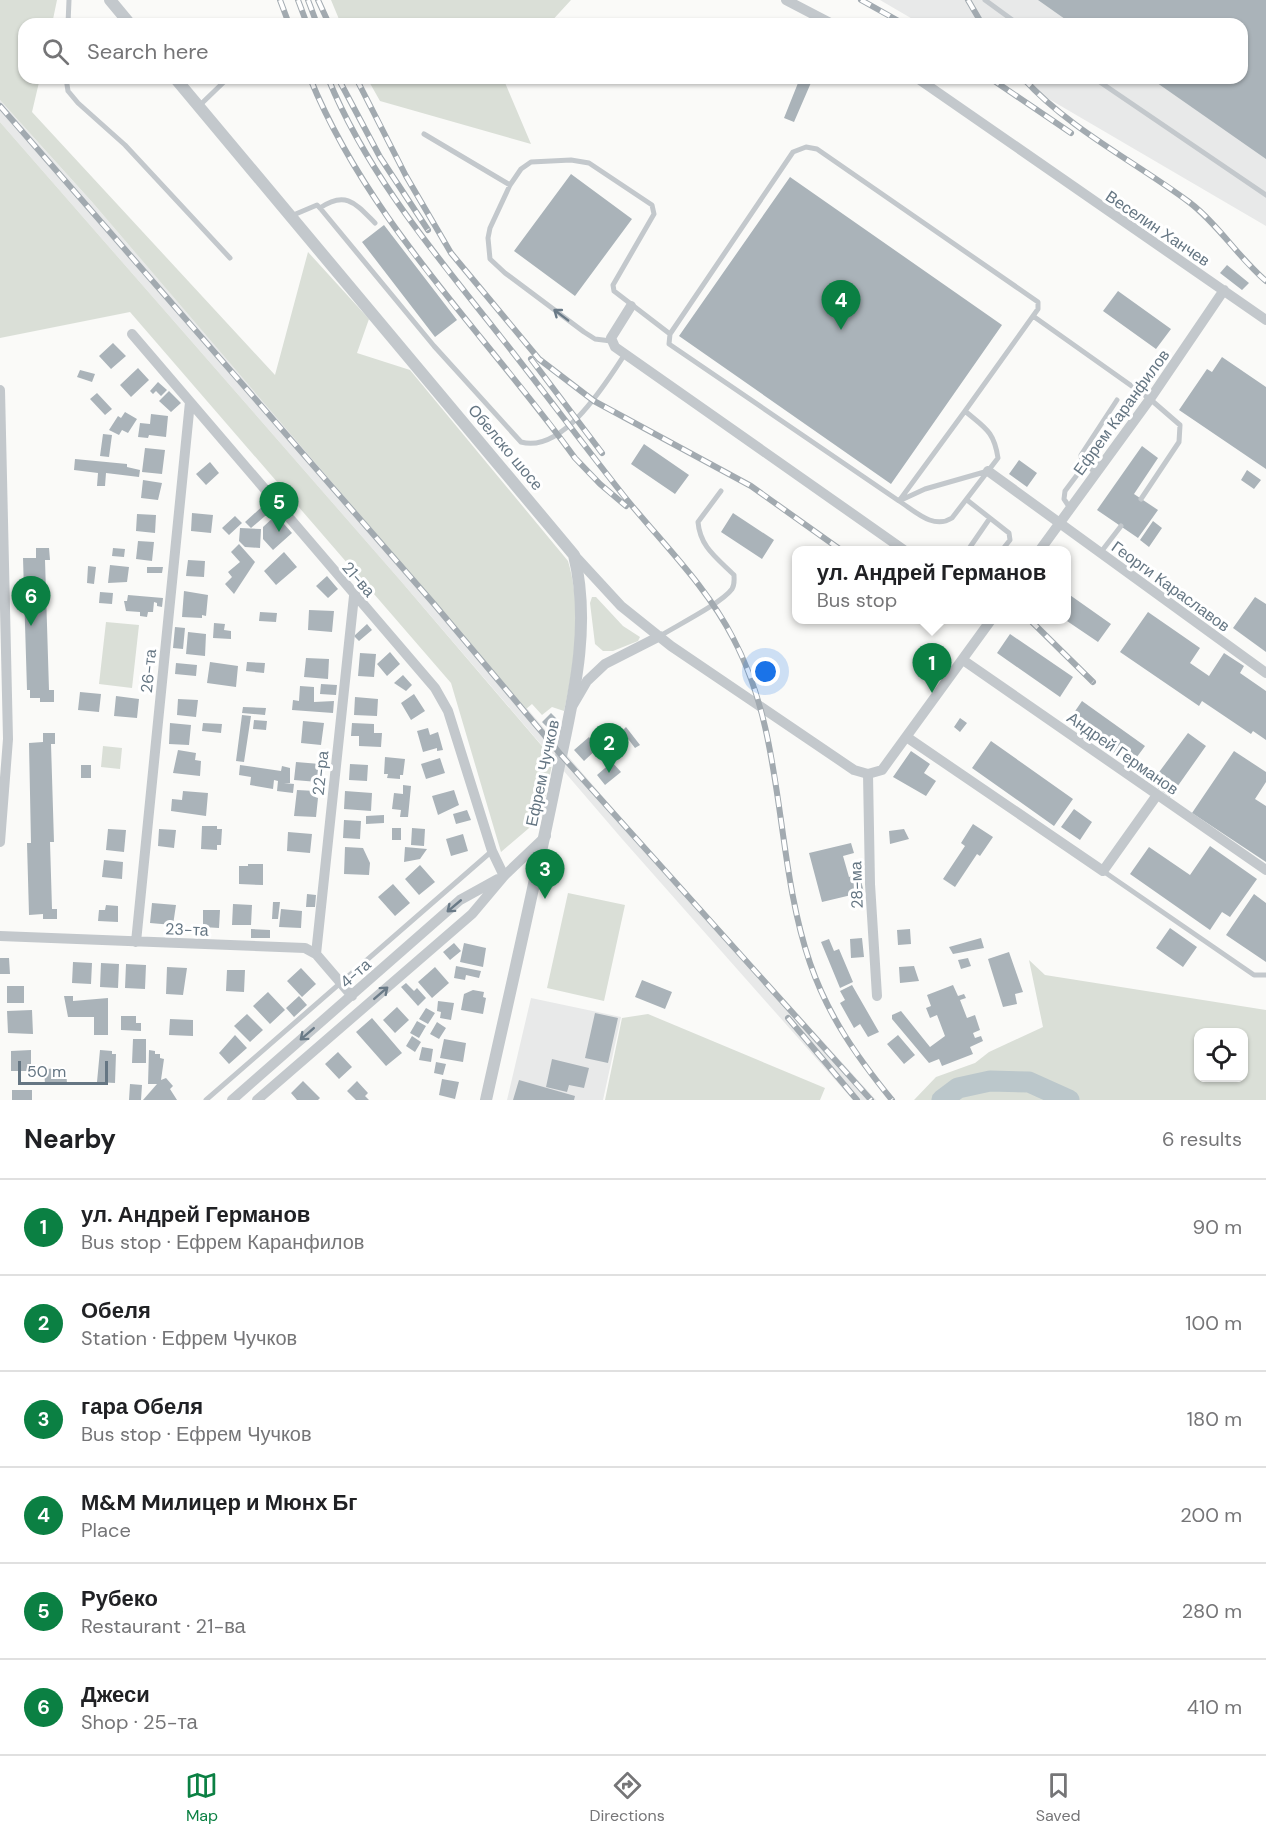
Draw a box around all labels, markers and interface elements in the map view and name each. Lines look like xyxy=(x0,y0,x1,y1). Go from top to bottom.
search box xyxy=(18,18,1248,84)
icon: search xyxy=(39,35,72,68)
text: Search here xyxy=(87,37,208,66)
street label: Веселин Ханчев xyxy=(1102,186,1214,271)
pin: 4 xyxy=(822,280,860,330)
one-way arrow xyxy=(553,308,569,321)
street label: Ефрем Каранфилов xyxy=(1069,345,1174,479)
street label: Обелско шосе xyxy=(463,400,548,495)
pin: 5 xyxy=(260,482,298,532)
street label: Георги Караславов xyxy=(1107,536,1234,636)
popup xyxy=(792,546,1071,624)
street label: 21-ва xyxy=(338,557,380,601)
text: ул. Андрей Германов xyxy=(817,558,1046,587)
pin: 6 xyxy=(12,576,51,626)
text: Bus stop xyxy=(817,587,897,613)
pin: 1 xyxy=(912,644,952,693)
street label: 26-та xyxy=(136,648,161,694)
your location xyxy=(751,657,780,686)
street label: Андрей Германов xyxy=(1063,707,1183,800)
street label: Ефрем Чучков xyxy=(521,718,564,828)
pin: 2 xyxy=(590,724,628,773)
street label: 22-ра xyxy=(308,750,333,796)
pin: 3 xyxy=(526,850,564,899)
street label: 28-ма xyxy=(845,861,868,909)
one-way arrow xyxy=(447,899,462,913)
street label: 23-та xyxy=(165,918,209,941)
street label: 4-та xyxy=(335,954,375,993)
one-way arrow xyxy=(373,986,388,1000)
one-way arrow xyxy=(299,1028,315,1041)
map controls xyxy=(1194,1028,1248,1082)
button: locate xyxy=(1194,1028,1248,1082)
scale bar xyxy=(18,1058,108,1086)
text: 50 m xyxy=(27,1061,66,1082)
text: Nearby xyxy=(24,1122,116,1156)
text: 6 results xyxy=(1162,1126,1242,1152)
text: ул. Андрей Германов xyxy=(81,1200,310,1229)
text: 1 xyxy=(40,1214,47,1240)
text: 90 m xyxy=(1193,1214,1242,1240)
text: Bus stop · Ефрем Каранфилов xyxy=(81,1229,364,1255)
text: Обеля xyxy=(81,1296,151,1325)
text: 2 xyxy=(38,1310,49,1336)
text: 100 m xyxy=(1185,1310,1242,1336)
text: Station · Ефрем Чучков xyxy=(81,1325,297,1351)
text: гара Обеля xyxy=(81,1392,203,1421)
text: 3 xyxy=(37,1406,50,1432)
text: 180 m xyxy=(1187,1406,1242,1432)
text: Bus stop · Ефрем Чучков xyxy=(81,1421,312,1447)
text: М&M Mилицер и Мюнх Бг xyxy=(81,1488,358,1517)
text: 4 xyxy=(37,1502,50,1528)
text: 200 m xyxy=(1180,1502,1242,1528)
text: Place xyxy=(81,1517,131,1543)
text: Рубеко xyxy=(81,1584,158,1613)
text: 5 xyxy=(37,1598,50,1624)
text: 280 m xyxy=(1182,1598,1242,1624)
text: Restaurant · 21-ва xyxy=(81,1613,246,1639)
text: Джеси xyxy=(81,1680,150,1709)
text: 6 xyxy=(37,1694,50,1720)
text: 410 m xyxy=(1187,1694,1242,1720)
text: Shop · 25-та xyxy=(81,1709,198,1735)
tab: Map xyxy=(185,1769,218,1826)
tab: Directions xyxy=(589,1769,665,1826)
tab: Saved xyxy=(1036,1769,1081,1826)

